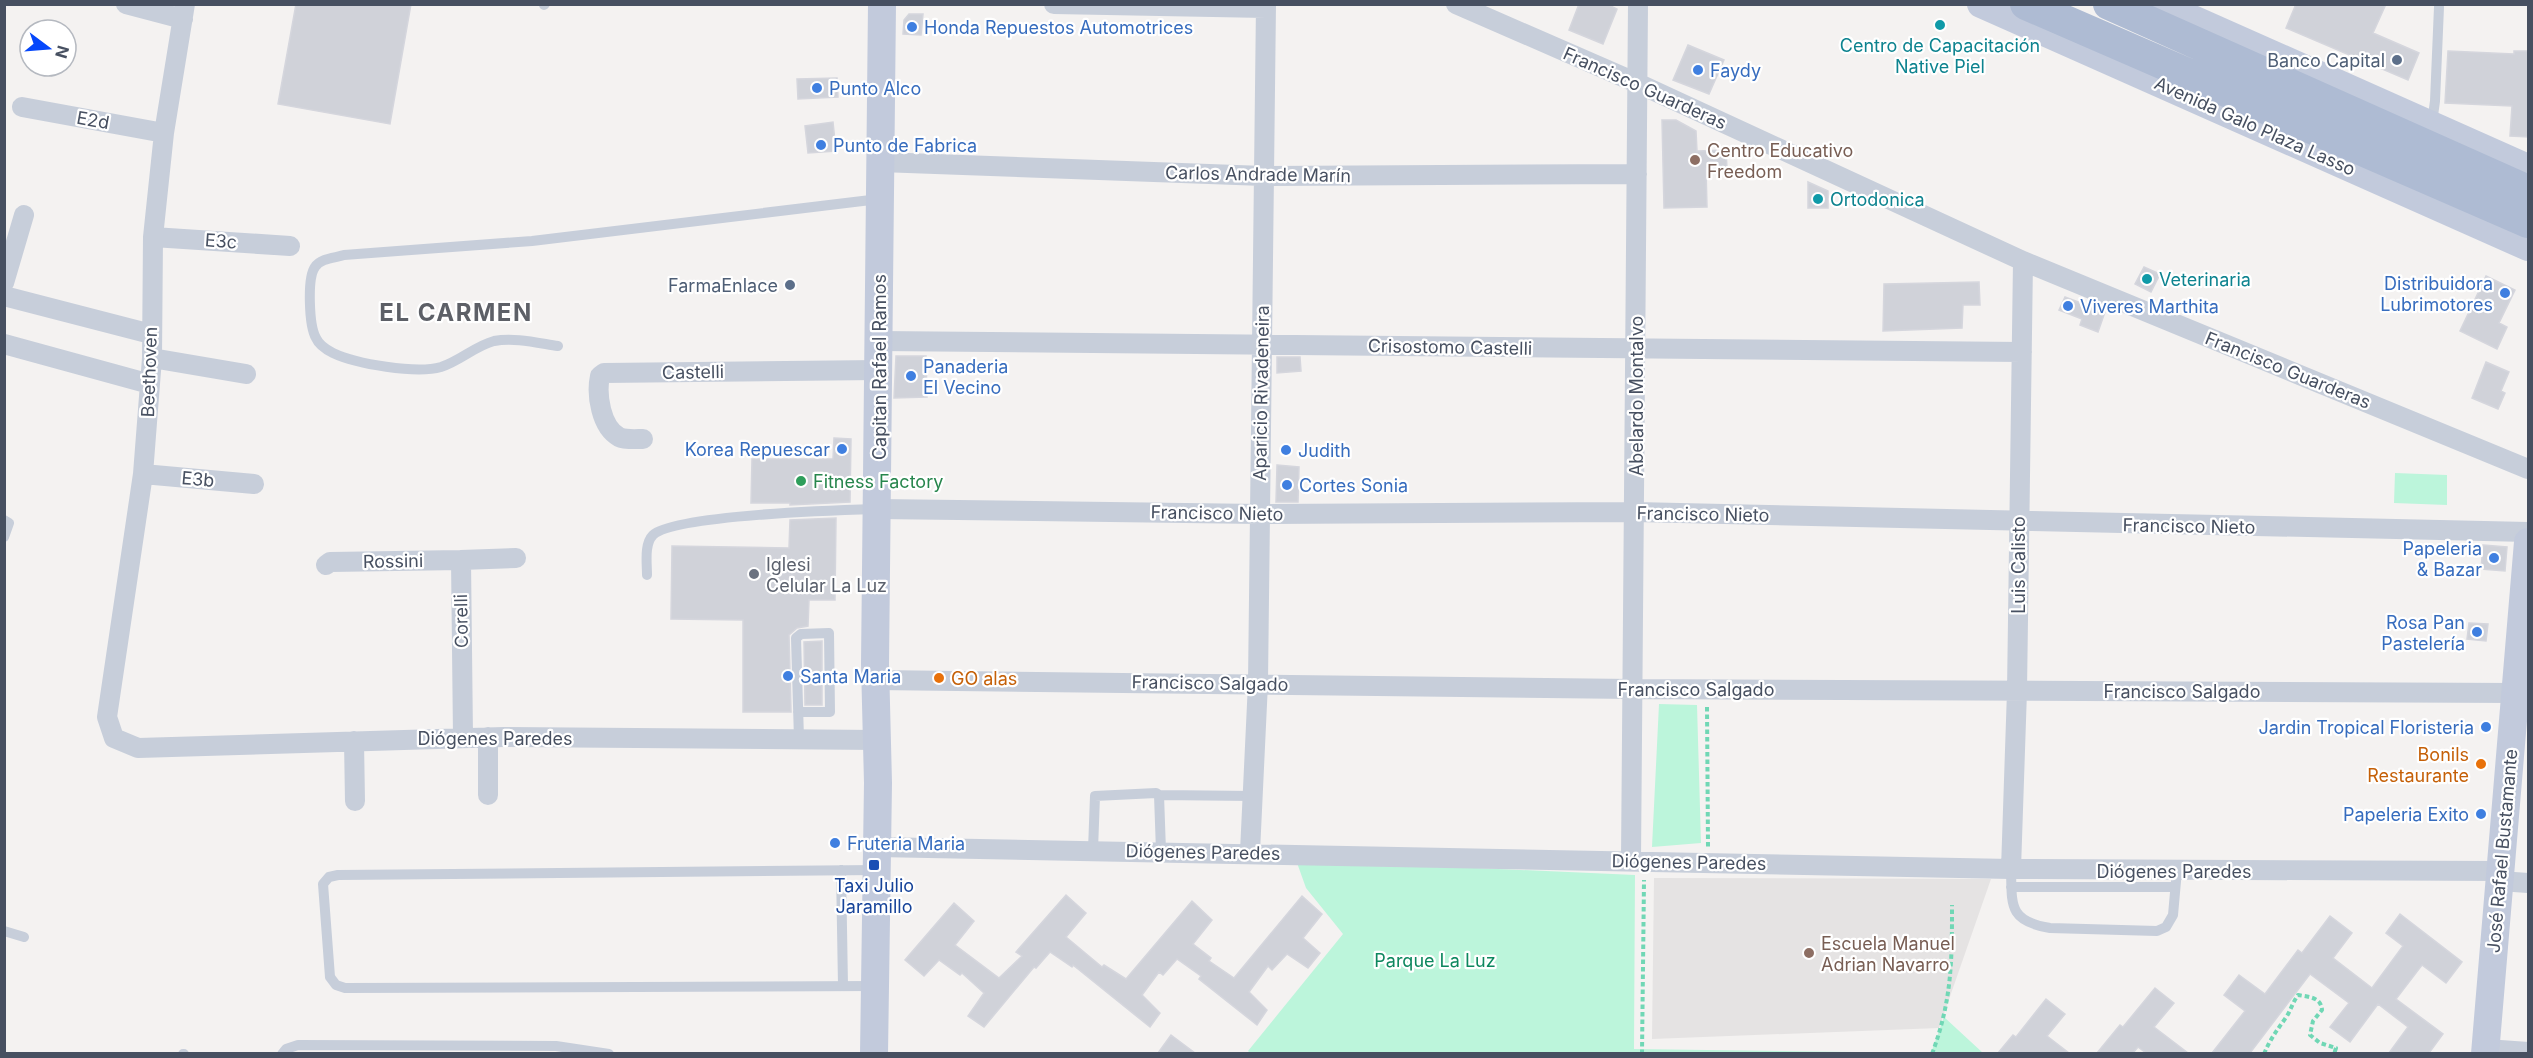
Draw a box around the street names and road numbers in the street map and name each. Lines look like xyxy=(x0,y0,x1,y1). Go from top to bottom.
street label: Francisco Guarderas xyxy=(1560,43,1730,133)
street label: Avenida Galo Plaza Lasso xyxy=(2151,72,2359,180)
street label: E2d xyxy=(75,107,111,133)
street label: Carlos Andrade Marín xyxy=(1165,162,1351,186)
street label: E3c xyxy=(204,229,238,253)
street label: Capitan Rafael Ramos xyxy=(869,274,890,460)
street label: Aparicio Rivadeneira xyxy=(1249,305,1273,481)
street label: Abelardo Montalvo xyxy=(1626,316,1647,476)
street label: Beethoven xyxy=(137,326,161,418)
street label: Francisco Guarderas xyxy=(2202,327,2374,413)
street label: Crisostomo Castelli xyxy=(1368,335,1532,359)
street label: Castelli xyxy=(662,361,724,383)
street label: E3b xyxy=(181,467,215,491)
street label: Francisco Nieto xyxy=(1150,501,1284,525)
street label: Francisco Nieto xyxy=(1636,502,1770,526)
street label: Francisco Nieto xyxy=(2122,514,2256,538)
street label: Luis Calisto xyxy=(2008,516,2029,614)
street label: Rossini xyxy=(363,550,423,572)
street label: Corelli xyxy=(450,594,472,648)
street label: Francisco Salgado xyxy=(1131,671,1289,695)
street label: Francisco Salgado xyxy=(1618,679,1774,700)
street label: Francisco Salgado xyxy=(2104,681,2260,702)
street label: Diógenes Paredes xyxy=(418,728,572,749)
street label: José Rafael Bustamante xyxy=(2483,748,2521,954)
street label: Diógenes Paredes xyxy=(1125,840,1281,864)
street label: Diógenes Paredes xyxy=(1611,850,1767,874)
street label: Diógenes Paredes xyxy=(2097,861,2251,882)

